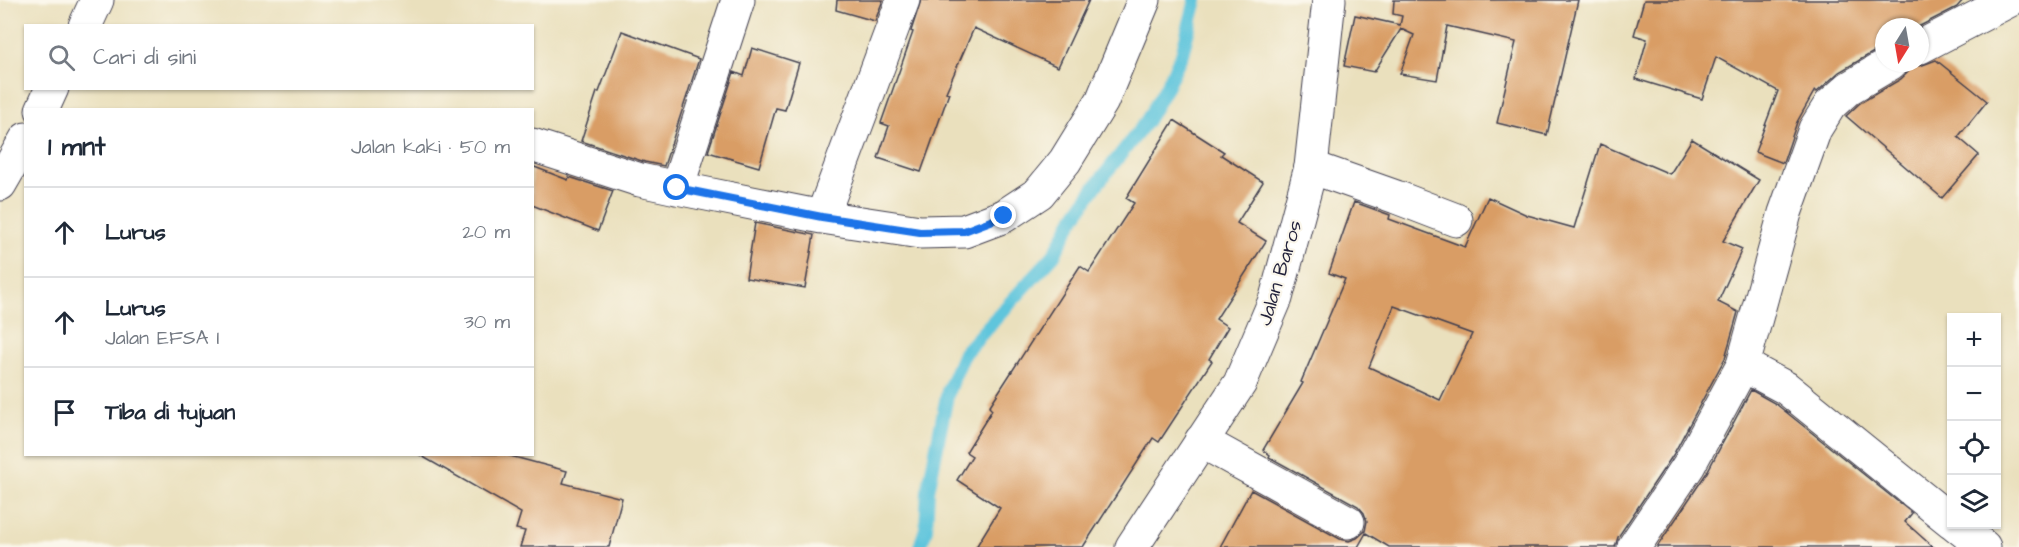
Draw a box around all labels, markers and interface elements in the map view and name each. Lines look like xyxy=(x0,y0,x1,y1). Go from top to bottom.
north arrow xyxy=(1875,18,1929,72)
search box xyxy=(24,24,534,90)
icon: search xyxy=(45,41,78,74)
text: Cari di sini xyxy=(93,42,196,73)
text: 1 mnt xyxy=(48,129,105,165)
text: Jalan kaki · 50 m xyxy=(351,133,510,161)
route start xyxy=(663,174,689,200)
route end xyxy=(990,202,1016,228)
icon: ahead xyxy=(48,216,81,249)
text: Lurus xyxy=(105,217,166,248)
street label: Jalan Baros xyxy=(1251,217,1309,329)
text: 20 m xyxy=(462,218,510,246)
text: Lurus xyxy=(105,293,166,324)
icon: ahead xyxy=(48,306,81,339)
text: 30 m xyxy=(464,308,510,336)
map controls xyxy=(1947,313,2001,529)
button: + xyxy=(1947,313,2001,367)
text: Jalan EFSA I xyxy=(105,324,219,352)
button: − xyxy=(1947,367,2001,421)
icon: arrive xyxy=(48,396,81,429)
text: Tiba di tujuan xyxy=(105,397,235,428)
button: locate xyxy=(1947,421,2001,475)
button: layers xyxy=(1947,475,2001,529)

